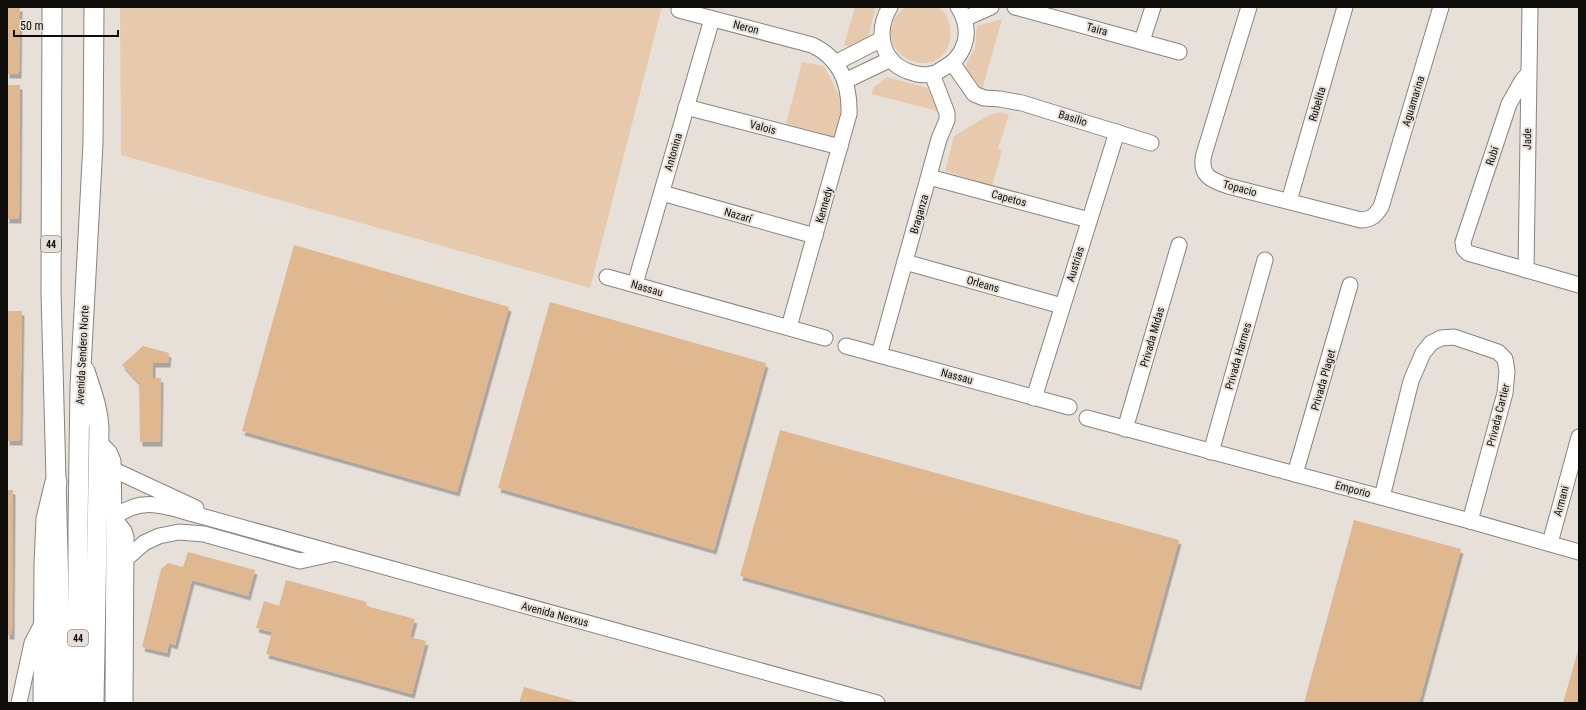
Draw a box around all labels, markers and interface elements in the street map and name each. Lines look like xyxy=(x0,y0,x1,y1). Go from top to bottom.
scale bar xyxy=(14,12,118,38)
street label: Neron xyxy=(732,18,760,37)
text: 50 m xyxy=(20,19,44,33)
street label: Taira xyxy=(1085,20,1109,39)
street label: Aguamarina xyxy=(1400,74,1427,128)
street label: Rubelita xyxy=(1306,85,1329,123)
street label: Basilio xyxy=(1057,108,1089,129)
street label: Valois xyxy=(748,118,777,137)
street label: Jade xyxy=(1521,128,1534,150)
street label: Antonina xyxy=(662,132,685,173)
street label: Rubí xyxy=(1483,145,1502,167)
street label: Topacio xyxy=(1222,178,1259,199)
street label: Kennedy xyxy=(813,185,836,225)
street label: Capetos xyxy=(990,188,1028,209)
street label: Braganza xyxy=(908,193,931,235)
street label: Nazarí xyxy=(723,205,754,226)
road number: 44 xyxy=(41,236,61,252)
street label: Austrias xyxy=(1064,245,1087,283)
street label: Orleans xyxy=(965,274,1001,295)
street label: Nassau xyxy=(629,278,664,299)
street label: Avenida Sendero Norte xyxy=(73,305,92,405)
street label: Privada Midas xyxy=(1138,306,1167,369)
street label: Privada Harmes xyxy=(1223,321,1254,391)
street label: Privada Plaget xyxy=(1309,348,1338,412)
street label: Nassau xyxy=(939,366,974,387)
street label: Privada Cartier xyxy=(1484,382,1513,448)
street label: Emporio xyxy=(1334,479,1372,501)
street label: Armani xyxy=(1551,484,1572,518)
street label: Avenida Nexxus xyxy=(520,599,590,630)
road number: 44 xyxy=(68,630,88,646)

